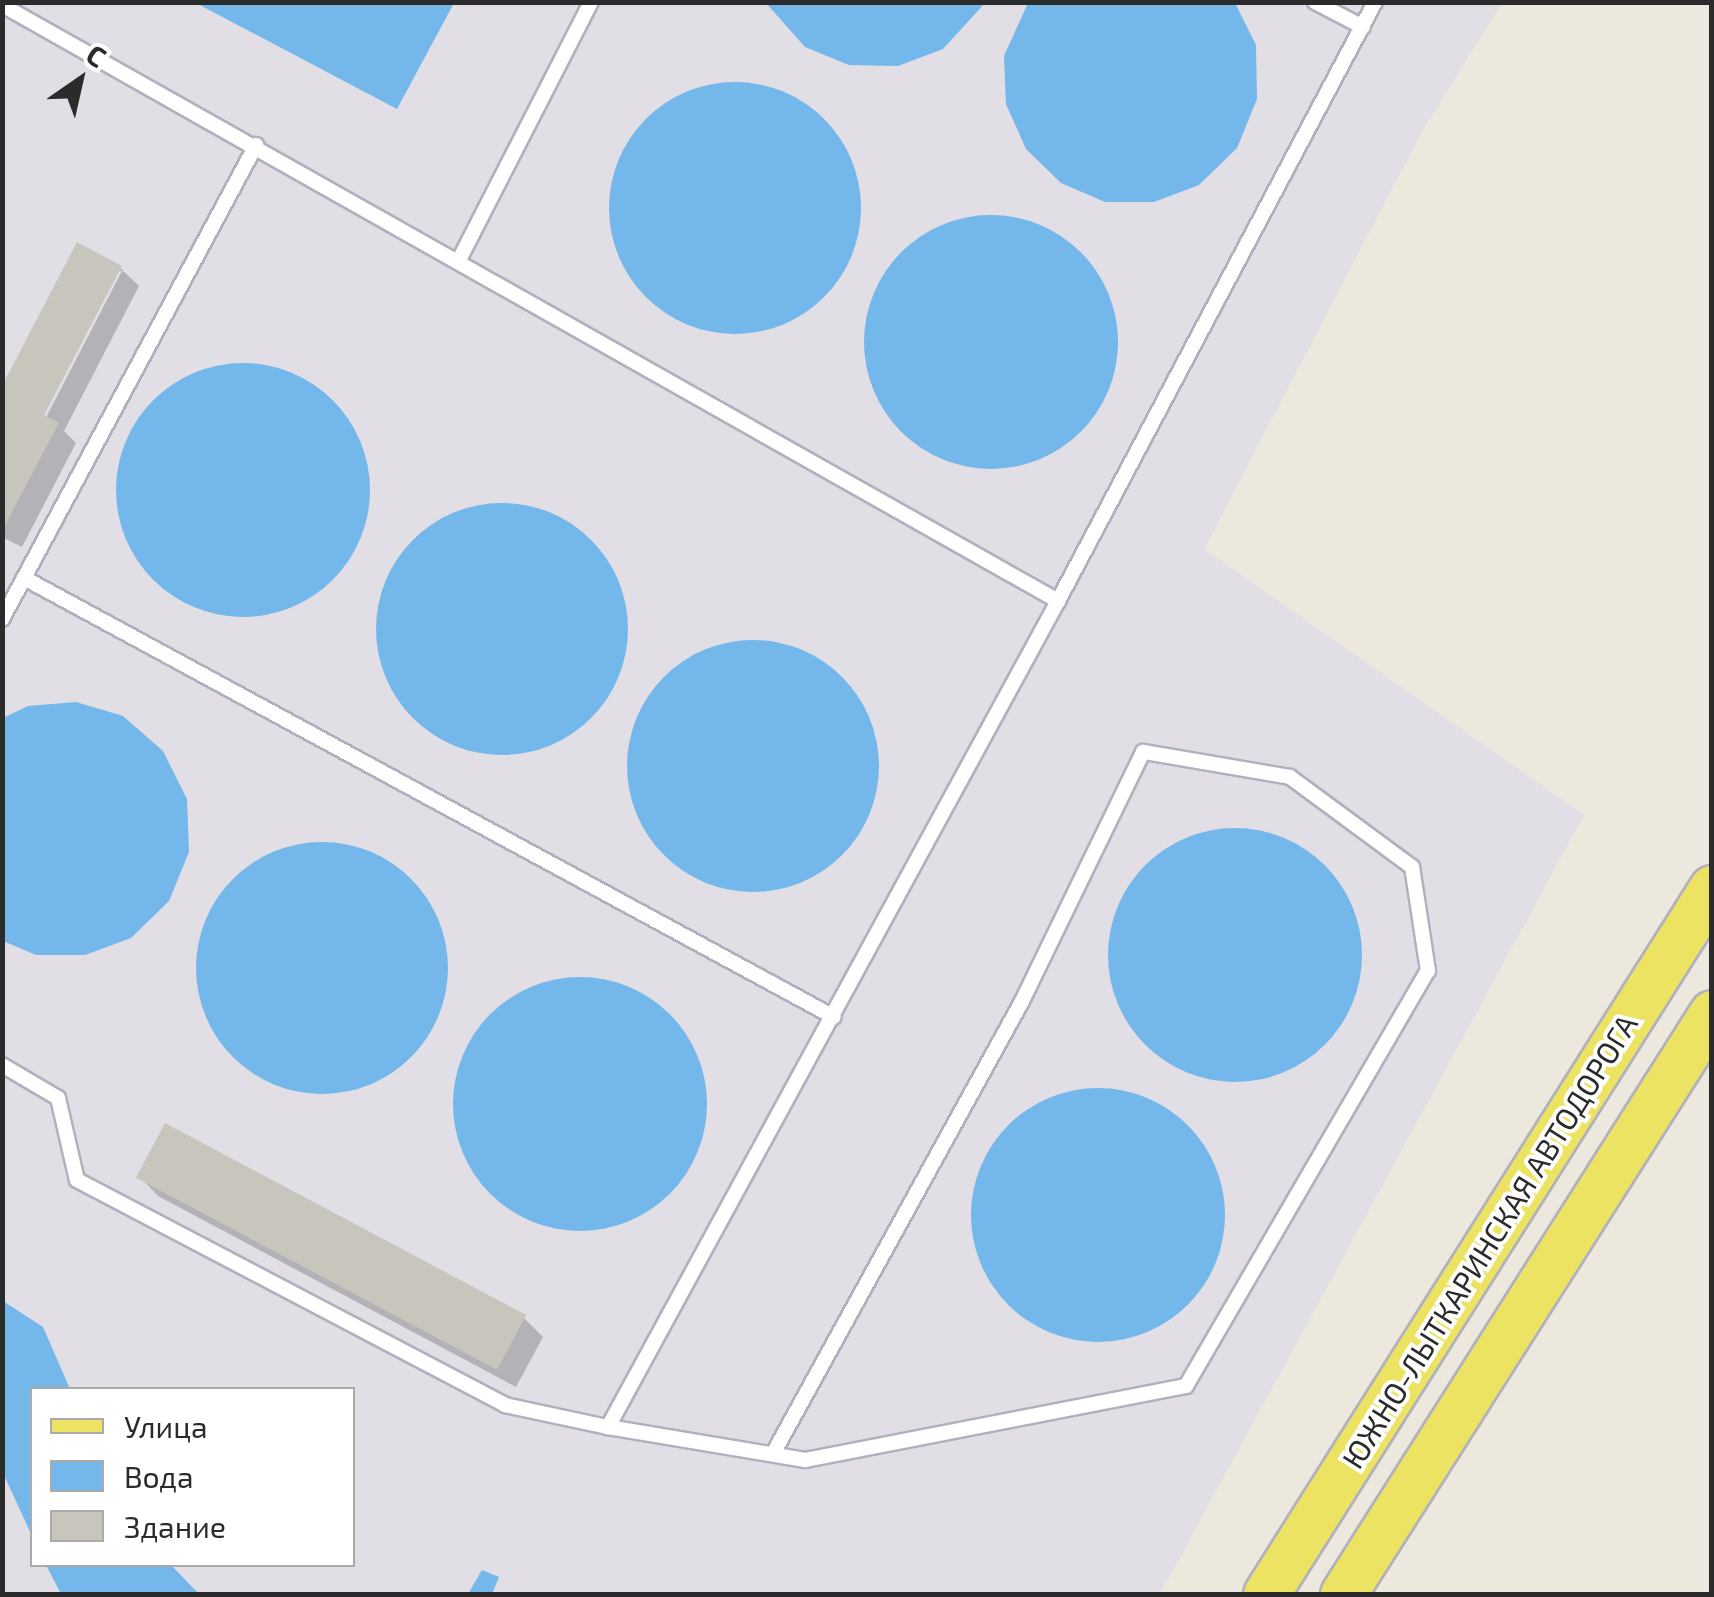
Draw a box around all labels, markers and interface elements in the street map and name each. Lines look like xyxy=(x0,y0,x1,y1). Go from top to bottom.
north arrow xyxy=(30,30,130,130)
text: С xyxy=(80,36,113,74)
street label: ЮЖНО-ЛЫТКАРИНСКАЯ АВТОДОРОГА xyxy=(1334,1007,1644,1475)
legend xyxy=(30,1387,355,1567)
text: Улица xyxy=(124,1408,208,1444)
text: Вода xyxy=(124,1458,194,1494)
text: Здание xyxy=(124,1508,226,1544)

